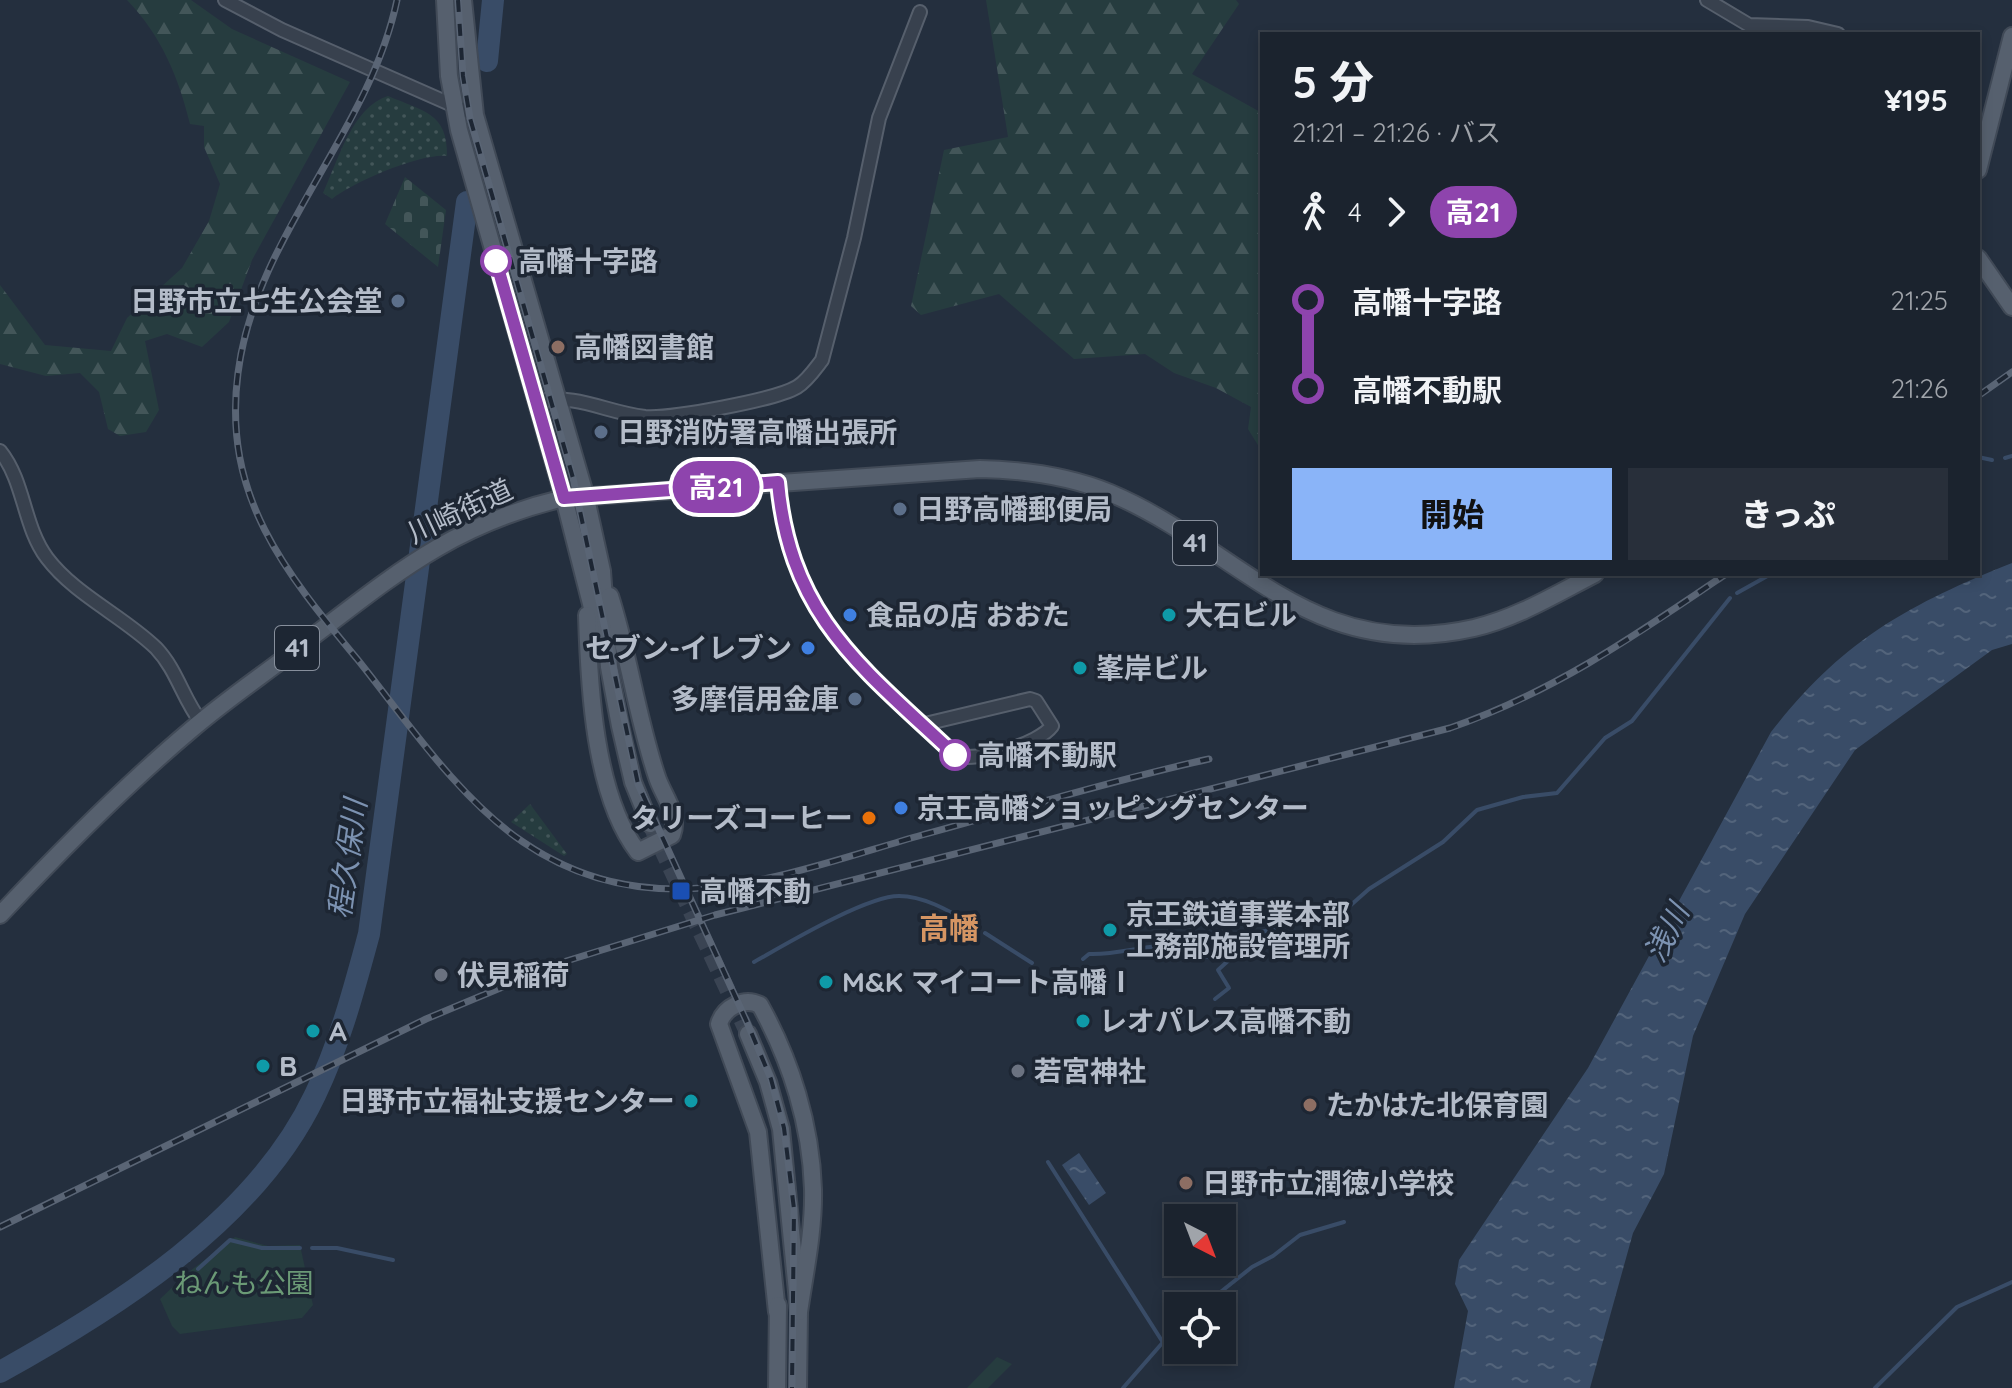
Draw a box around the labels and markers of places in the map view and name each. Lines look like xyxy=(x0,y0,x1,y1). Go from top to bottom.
place label: 高幡十字路 xyxy=(518,243,658,278)
marker: 高幡十字路 xyxy=(481,246,511,276)
place label: 日野市立七生公会堂 xyxy=(130,283,382,318)
marker: 日野市立七生公会堂 xyxy=(389,292,407,310)
place label: 高幡図書館 xyxy=(574,329,714,364)
marker: 高幡図書館 xyxy=(549,338,567,356)
place label: 日野消防署高幡出張所 xyxy=(617,414,897,449)
marker: 日野消防署高幡出張所 xyxy=(592,423,610,441)
place label: 日野高幡郵便局 xyxy=(916,491,1112,526)
marker: 日野高幡郵便局 xyxy=(891,500,909,518)
place label: 食品の店 おおた xyxy=(866,597,1070,632)
place label: 大石ビル xyxy=(1185,597,1297,632)
marker: 食品の店 おおた xyxy=(841,606,859,624)
marker: 大石ビル xyxy=(1160,606,1178,624)
place label: セブン-イレブン xyxy=(585,630,792,665)
marker: セブン-イレブン xyxy=(799,639,817,657)
place label: 峯岸ビル xyxy=(1096,650,1208,685)
marker: 峯岸ビル xyxy=(1071,659,1089,677)
place label: 多摩信用金庫 xyxy=(671,681,839,716)
marker: 多摩信用金庫 xyxy=(846,690,864,708)
place label: 高幡不動駅 xyxy=(977,737,1117,772)
marker: 高幡不動駅 xyxy=(940,740,970,770)
place label: 京王高幡ショッピングセンター xyxy=(917,790,1309,825)
marker: 京王高幡ショッピングセンター xyxy=(892,799,910,817)
place label: タリーズコーヒー xyxy=(630,800,853,835)
marker: タリーズコーヒー xyxy=(860,809,878,827)
place label: 高幡不動 xyxy=(699,873,811,908)
marker: 高幡不動 xyxy=(670,880,692,902)
place label: 京王鉄道事業本部 工務部施設管理所 xyxy=(1126,896,1350,963)
marker: 京王鉄道事業本部 工務部施設管理所 xyxy=(1101,921,1119,939)
place label: 伏見稲荷 xyxy=(457,957,569,992)
place label: M&K マイコート高幡Ⅰ xyxy=(842,964,1135,999)
marker: 伏見稲荷 xyxy=(432,966,450,984)
marker: M&K マイコート高幡Ⅰ xyxy=(817,973,835,991)
place label: レオパレス高幡不動 xyxy=(1099,1003,1351,1038)
marker: レオパレス高幡不動 xyxy=(1074,1012,1092,1030)
place label: A xyxy=(329,1013,347,1048)
marker: A xyxy=(304,1022,322,1040)
place label: B xyxy=(279,1048,297,1083)
place label: 若宮神社 xyxy=(1034,1053,1146,1088)
marker: B xyxy=(254,1057,272,1075)
marker: 若宮神社 xyxy=(1009,1062,1027,1080)
place label: 日野市立福祉支援センター xyxy=(339,1083,675,1118)
place label: たかはた北保育園 xyxy=(1326,1087,1548,1122)
marker: 日野市立福祉支援センター xyxy=(682,1092,700,1110)
marker: たかはた北保育園 xyxy=(1301,1096,1319,1114)
place label: 日野市立潤徳小学校 xyxy=(1202,1165,1454,1200)
marker: 日野市立潤徳小学校 xyxy=(1177,1174,1195,1192)

